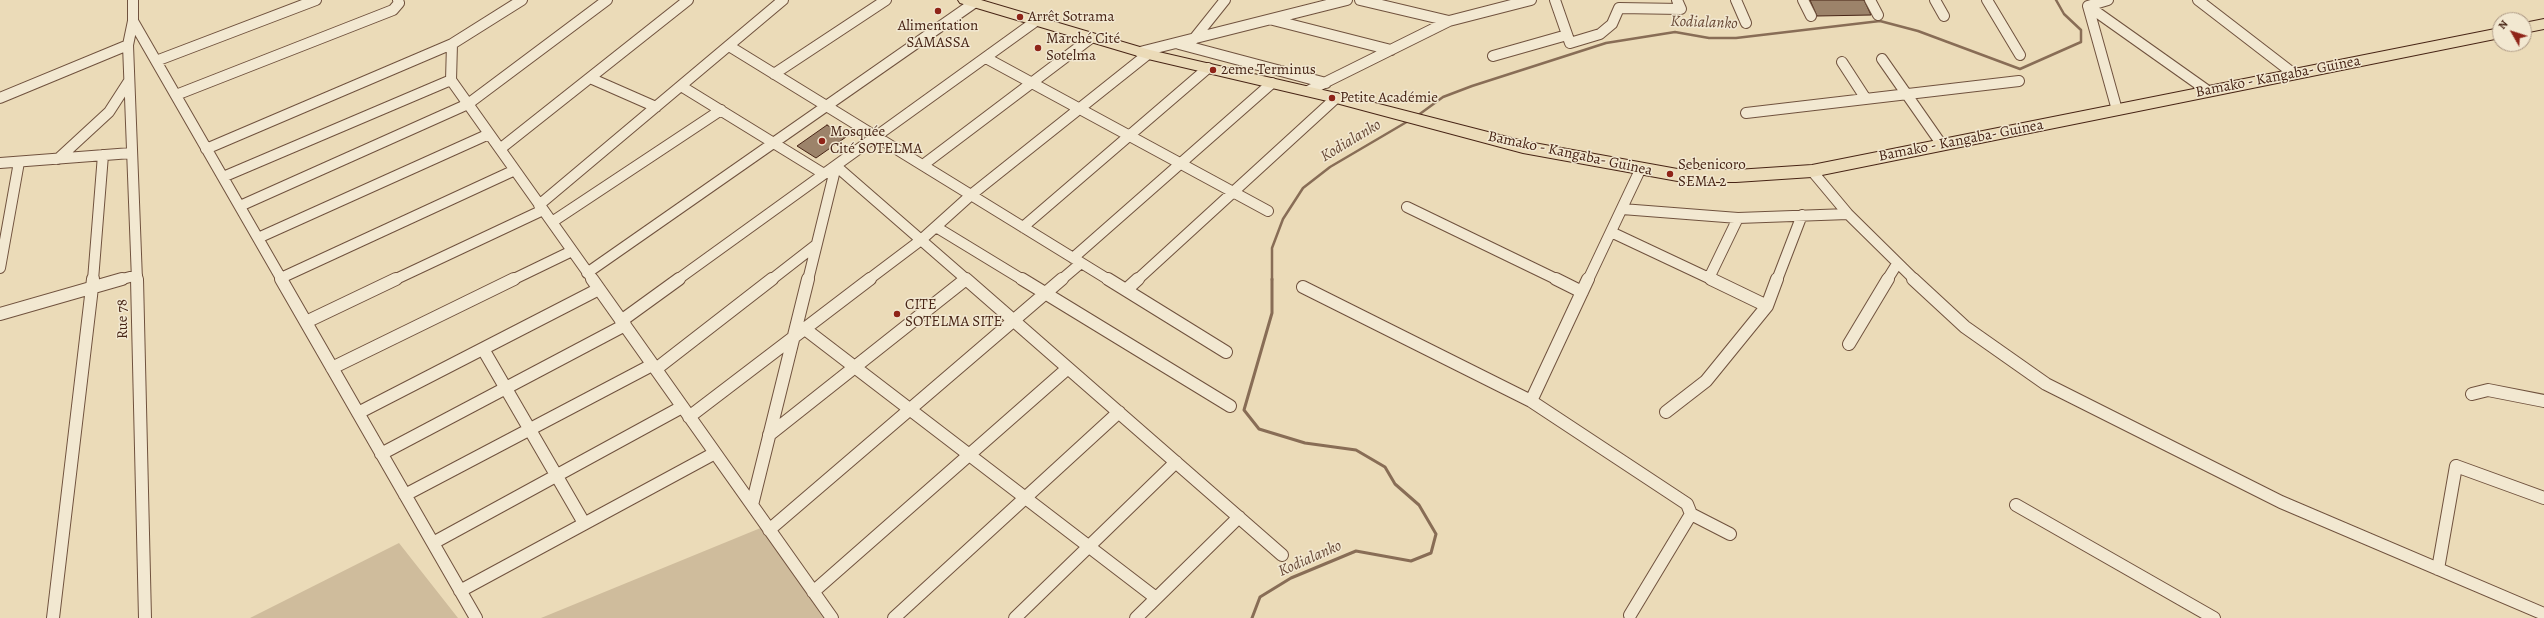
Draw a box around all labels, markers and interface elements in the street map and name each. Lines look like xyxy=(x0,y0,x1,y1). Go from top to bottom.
marker: Alimentation SAMASSA xyxy=(933,6,943,16)
place label: Arrêt Sotrama xyxy=(1028,8,1115,26)
marker: Arrêt Sotrama xyxy=(1015,12,1025,22)
water label: Kodialanko xyxy=(1670,12,1738,34)
north arrow xyxy=(2492,12,2532,52)
place label: Alimentation SAMASSA xyxy=(898,17,978,52)
text: N xyxy=(2495,17,2511,33)
place label: Marché Cité Sotelma xyxy=(1046,30,1120,65)
marker: Marché Cité Sotelma xyxy=(1033,43,1043,53)
street label: Bamako - Kangaba- Guinea xyxy=(2194,52,2362,102)
place label: 2eme Terminus xyxy=(1221,61,1316,79)
marker: 2eme Terminus xyxy=(1208,65,1218,75)
place label: Petite Académie xyxy=(1340,89,1438,107)
marker: Petite Académie xyxy=(1327,93,1337,103)
water label: Kodialanko xyxy=(1317,115,1385,167)
street label: Bamako - Kangaba- Guinea xyxy=(1877,116,2045,166)
place label: Mosquée Cité SOTELMA xyxy=(830,123,922,158)
street label: Bamako - Kangaba- Guinea xyxy=(1486,128,1654,180)
marker: Mosquée Cité SOTELMA xyxy=(817,136,827,146)
place label: Sebenicoro SEMA 2 xyxy=(1678,156,1746,191)
marker: Sebenicoro SEMA 2 xyxy=(1665,169,1675,179)
place label: CITE SOTELMA SITE xyxy=(905,296,1002,331)
street label: Rue 78 xyxy=(114,299,132,339)
marker: CITE SOTELMA SITE xyxy=(892,309,902,319)
water label: Kodialanko xyxy=(1275,537,1345,581)

